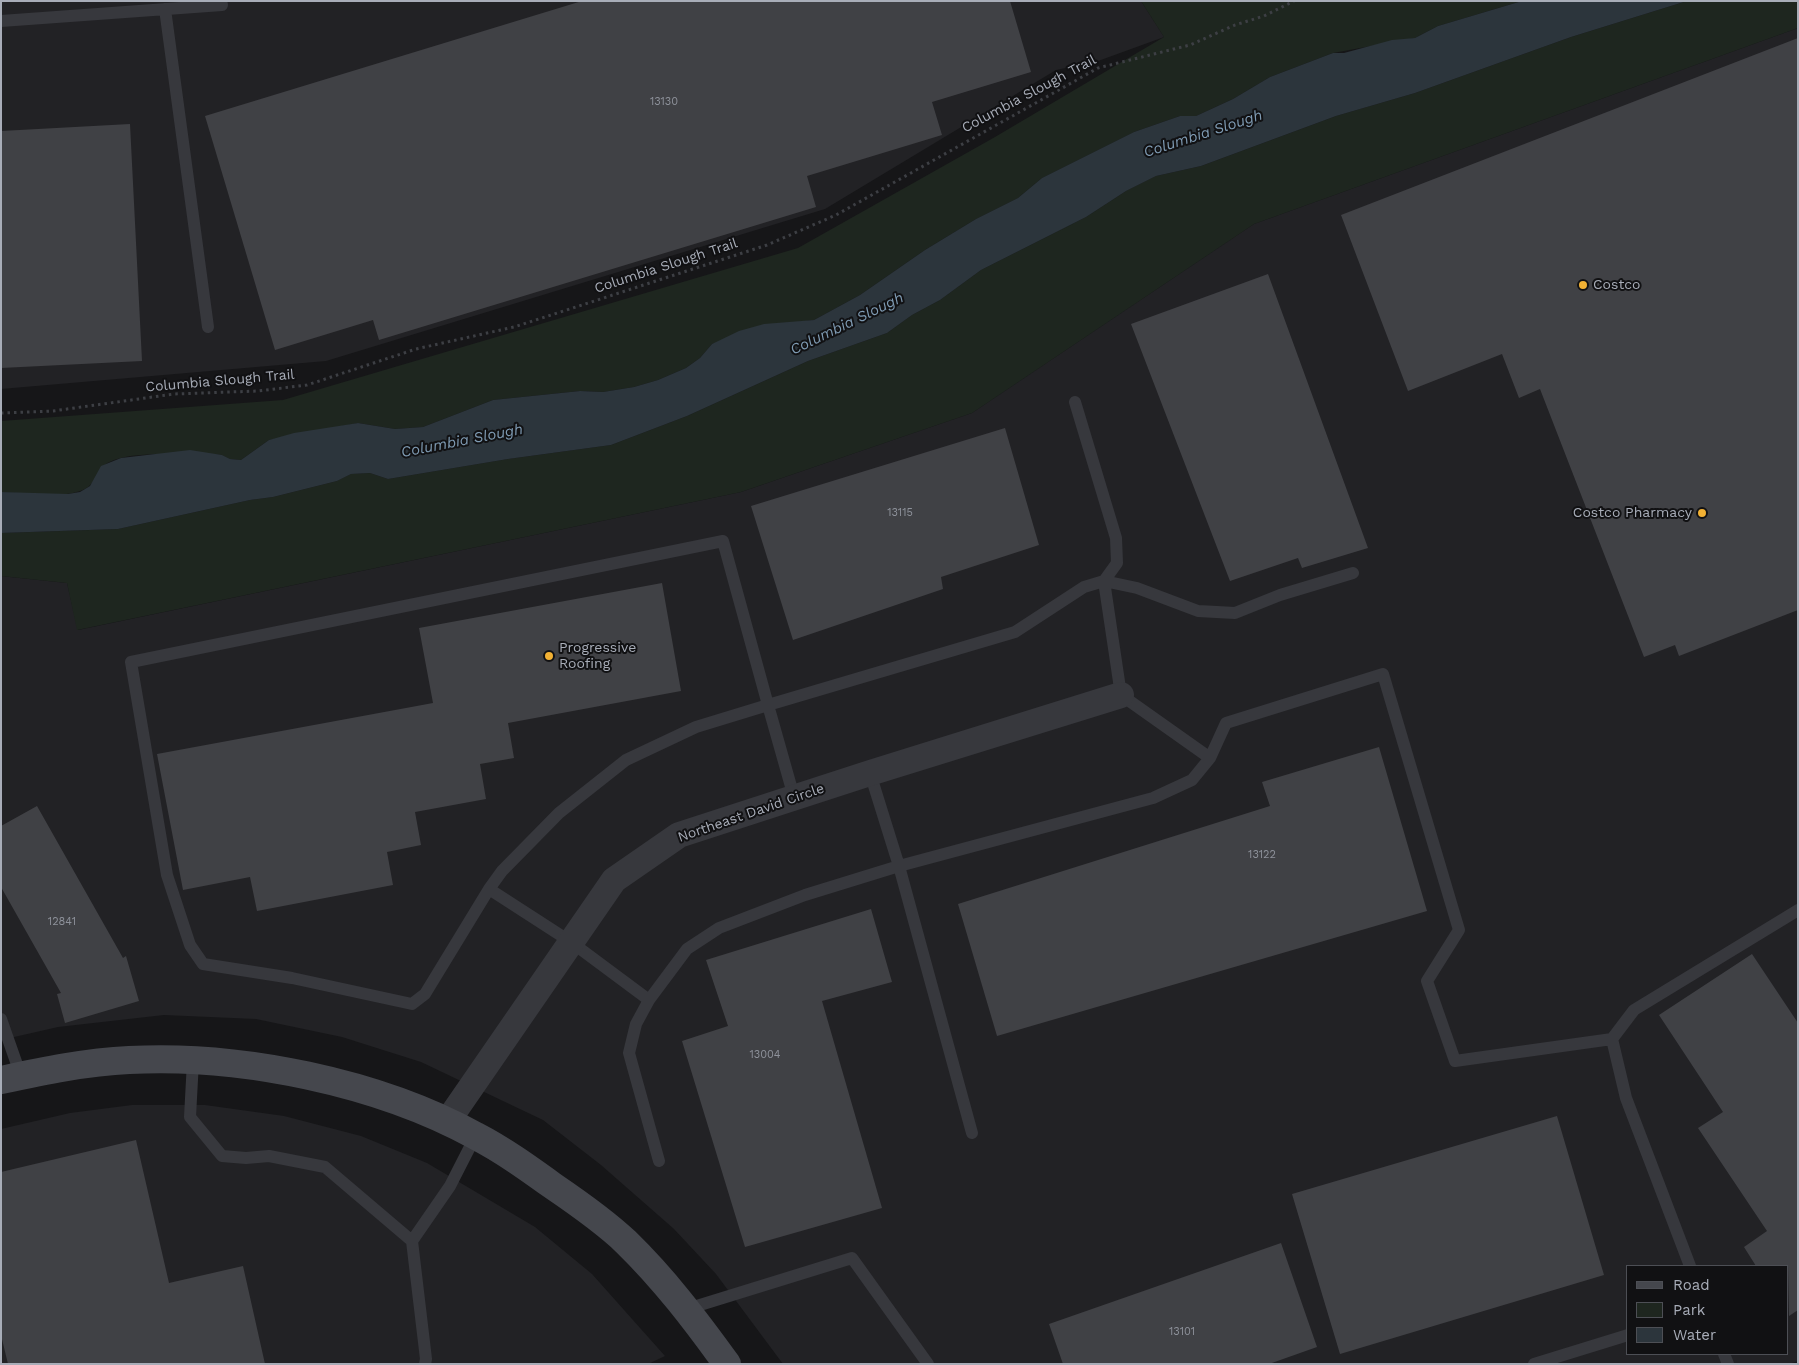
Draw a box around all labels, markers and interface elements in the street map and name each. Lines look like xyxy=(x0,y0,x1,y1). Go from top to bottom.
street label: Columbia Slough Trail xyxy=(959,51,1099,137)
house number: 13130 xyxy=(650,95,678,109)
water label: Columbia Slough xyxy=(1141,106,1265,162)
street label: Columbia Slough Trail xyxy=(592,235,740,297)
place label: Costco xyxy=(1593,277,1640,293)
marker: Costco xyxy=(1577,279,1589,291)
water label: Columbia Slough xyxy=(787,289,907,359)
street label: Columbia Slough Trail xyxy=(145,366,295,396)
water label: Columbia Slough xyxy=(399,420,525,462)
place label: Costco Pharmacy xyxy=(1573,505,1692,521)
house number: 13115 xyxy=(887,506,913,520)
marker: Costco Pharmacy xyxy=(1696,507,1708,519)
place label: Progressive Roofing xyxy=(559,640,636,672)
marker: Progressive Roofing xyxy=(543,650,555,662)
street label: Northeast David Circle xyxy=(676,780,826,846)
house number: 13122 xyxy=(1248,848,1276,862)
house number: 12841 xyxy=(48,915,76,929)
house number: 13004 xyxy=(749,1048,781,1062)
legend xyxy=(1626,1265,1789,1355)
text: Road xyxy=(1673,1276,1710,1294)
text: Park xyxy=(1673,1301,1705,1319)
house number: 13101 xyxy=(1169,1325,1195,1339)
text: Water xyxy=(1673,1326,1716,1344)

